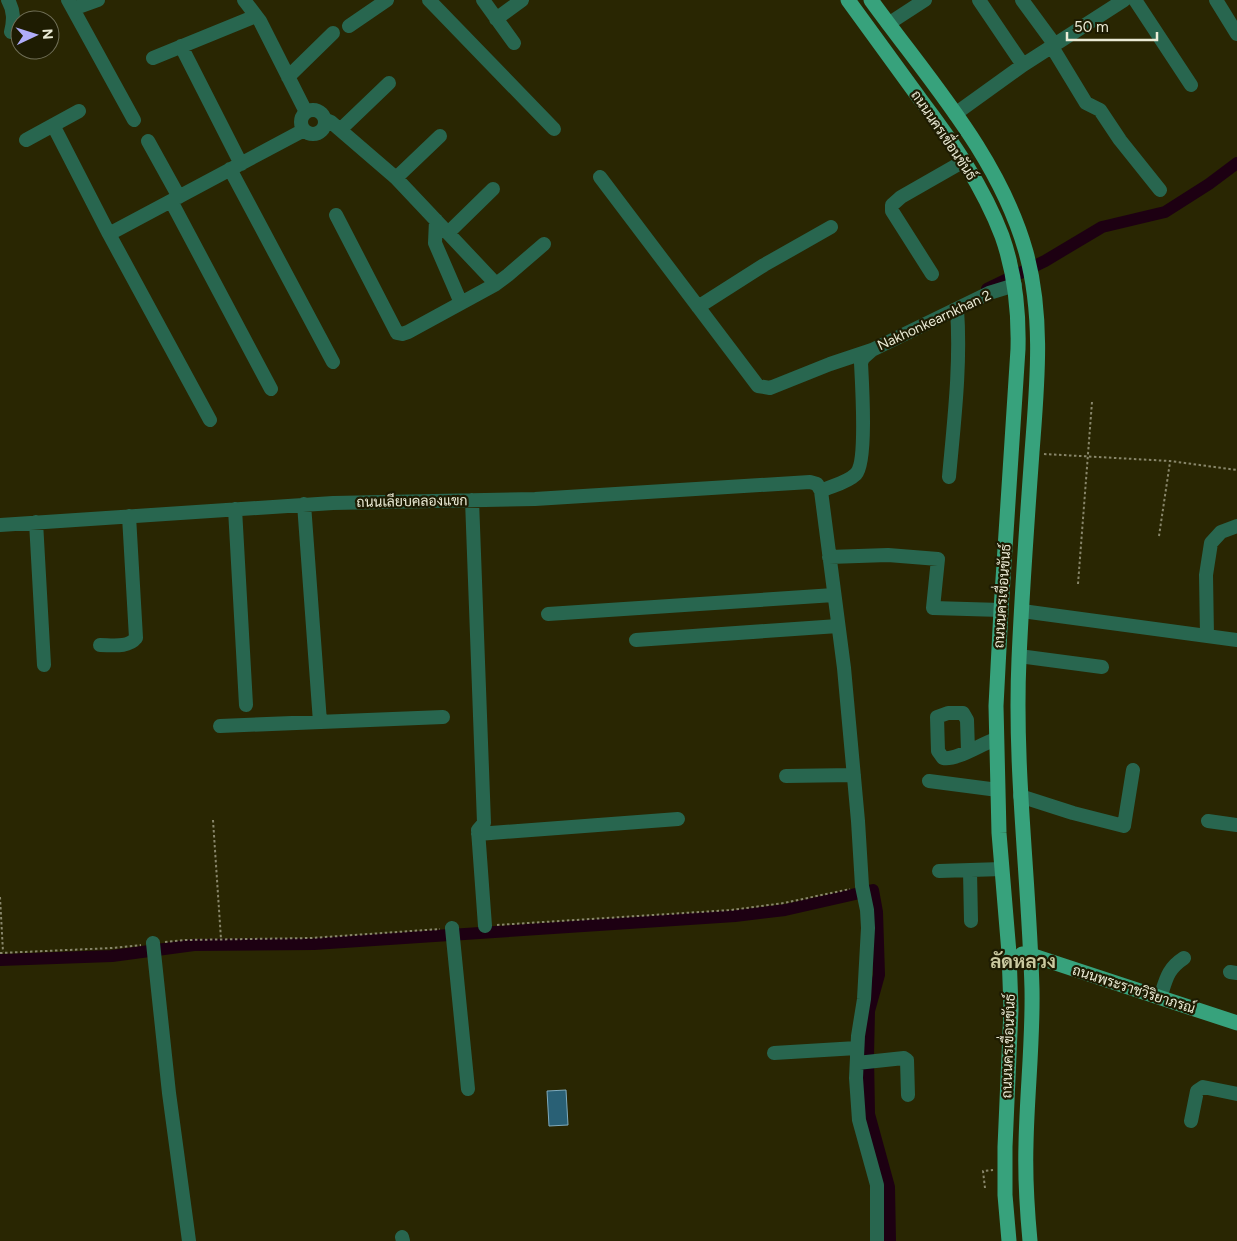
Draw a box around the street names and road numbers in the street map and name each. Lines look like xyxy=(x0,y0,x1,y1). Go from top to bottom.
street label: ถนนนครเขื่อนขันธ์ xyxy=(907,85,983,184)
street label: Nakhonkearnkhan 2 xyxy=(875,287,994,354)
street label: ถนนเลียบคลองแขก xyxy=(356,491,468,511)
street label: ถนนนครเขื่อนขันธ์ xyxy=(986,543,1015,649)
street label: ถนนพระราชวิริยาภรณ์ xyxy=(1070,961,1198,1017)
street label: ถนนนครเขื่อนขันธ์ xyxy=(994,993,1019,1099)

